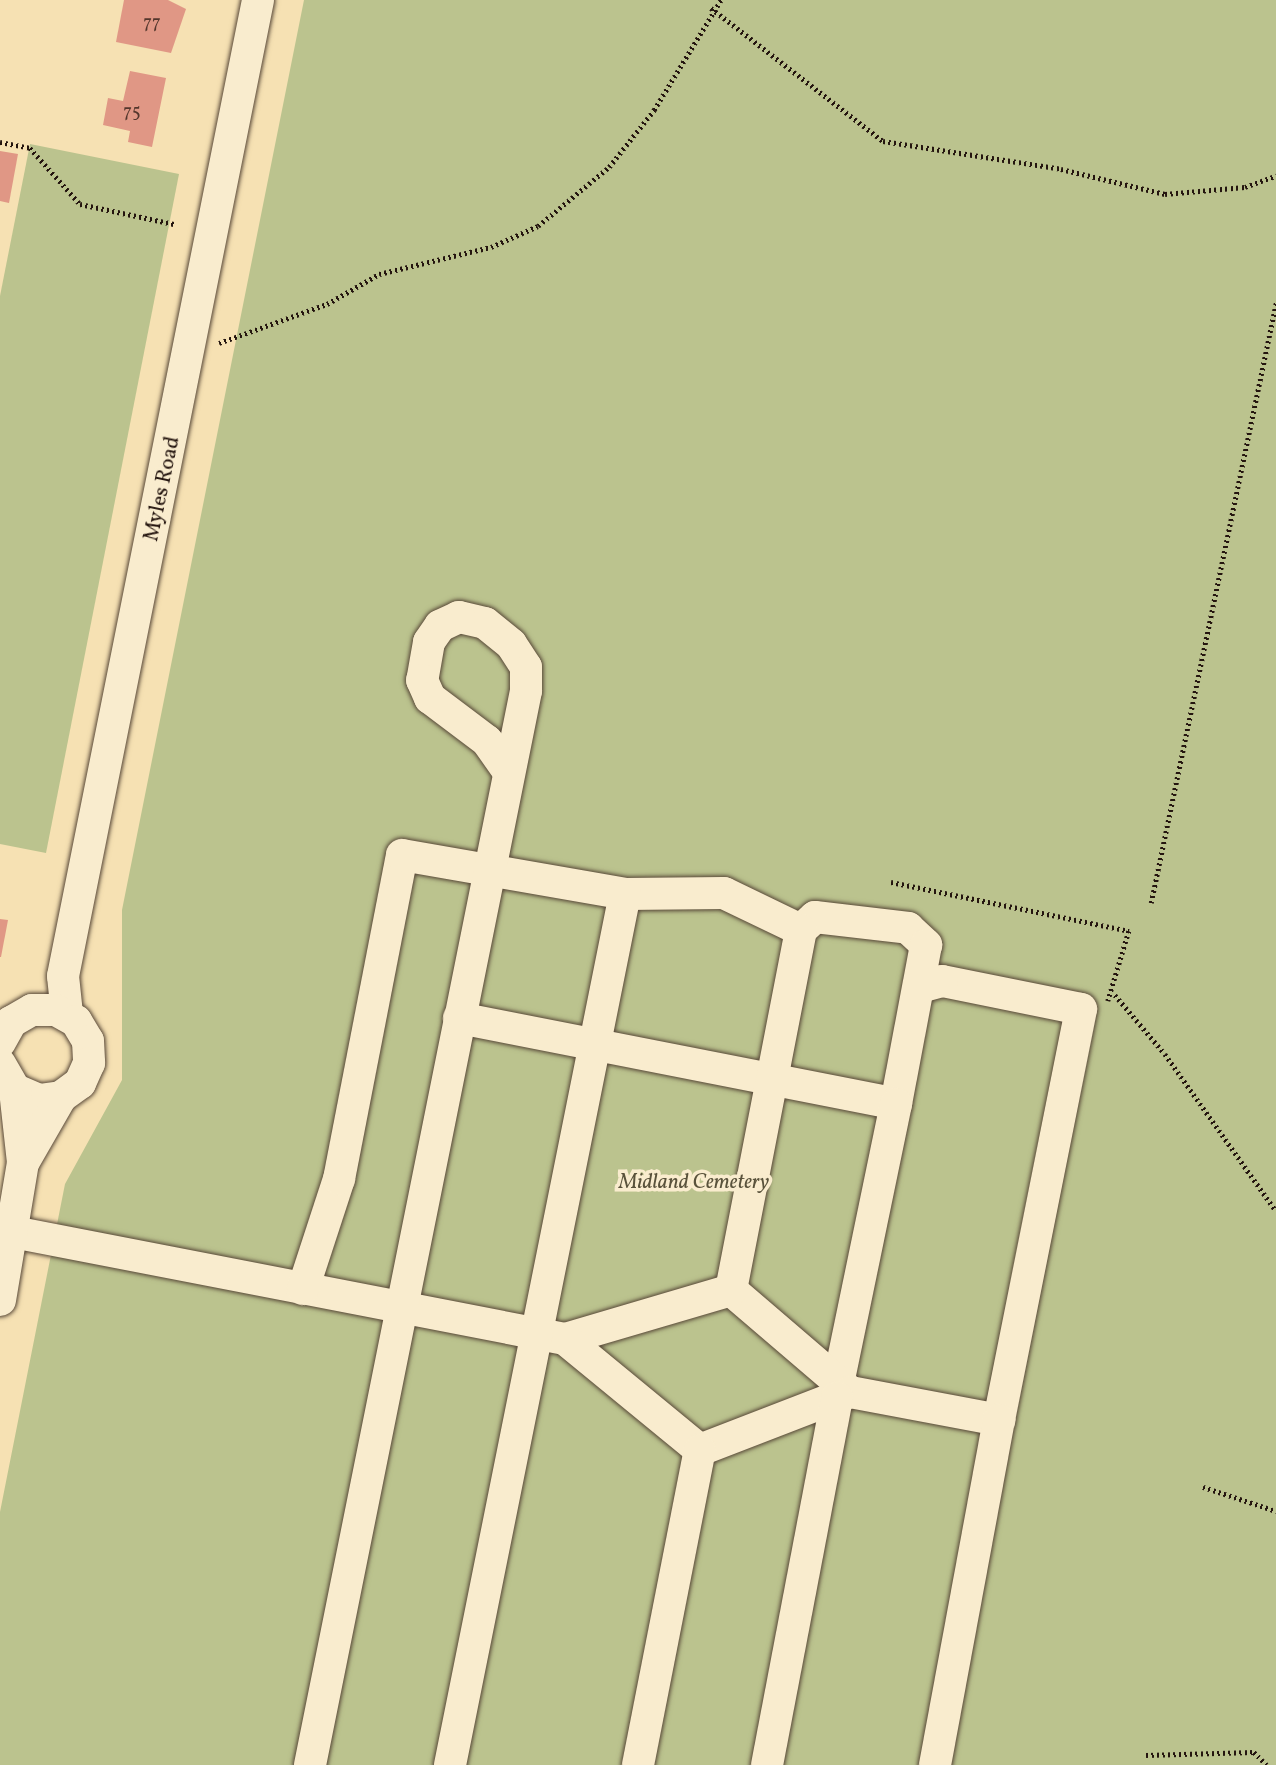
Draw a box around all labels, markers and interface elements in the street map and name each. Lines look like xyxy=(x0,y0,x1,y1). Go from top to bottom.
house number: 77 xyxy=(143,13,161,35)
house number: 75 xyxy=(123,102,141,124)
street label: Myles Road xyxy=(140,434,186,544)
park label: Midland Cemetery xyxy=(619,1170,769,1196)

